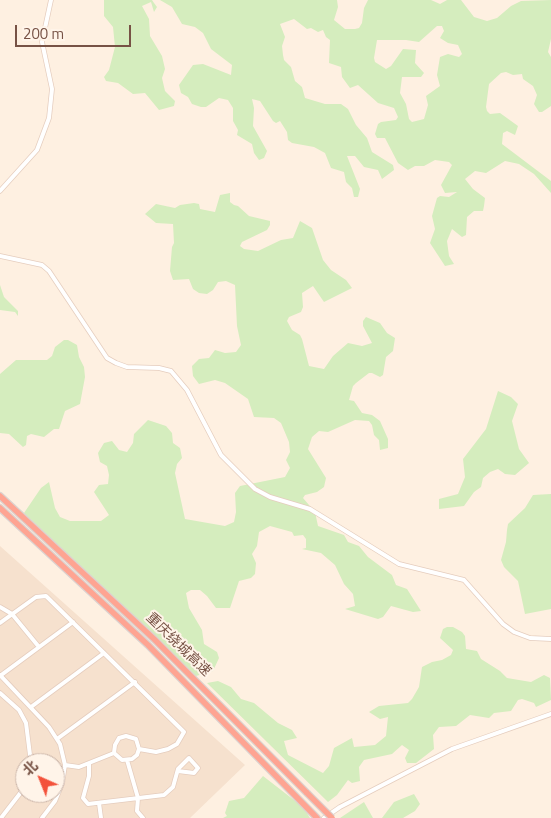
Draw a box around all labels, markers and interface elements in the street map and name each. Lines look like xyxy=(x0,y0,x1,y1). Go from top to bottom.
scale bar xyxy=(18,15,134,47)
text: 200 m xyxy=(23,22,64,45)
street label: 重庆绕城高速 xyxy=(142,610,214,680)
north arrow xyxy=(15,753,65,803)
text: 北 xyxy=(18,755,42,780)

